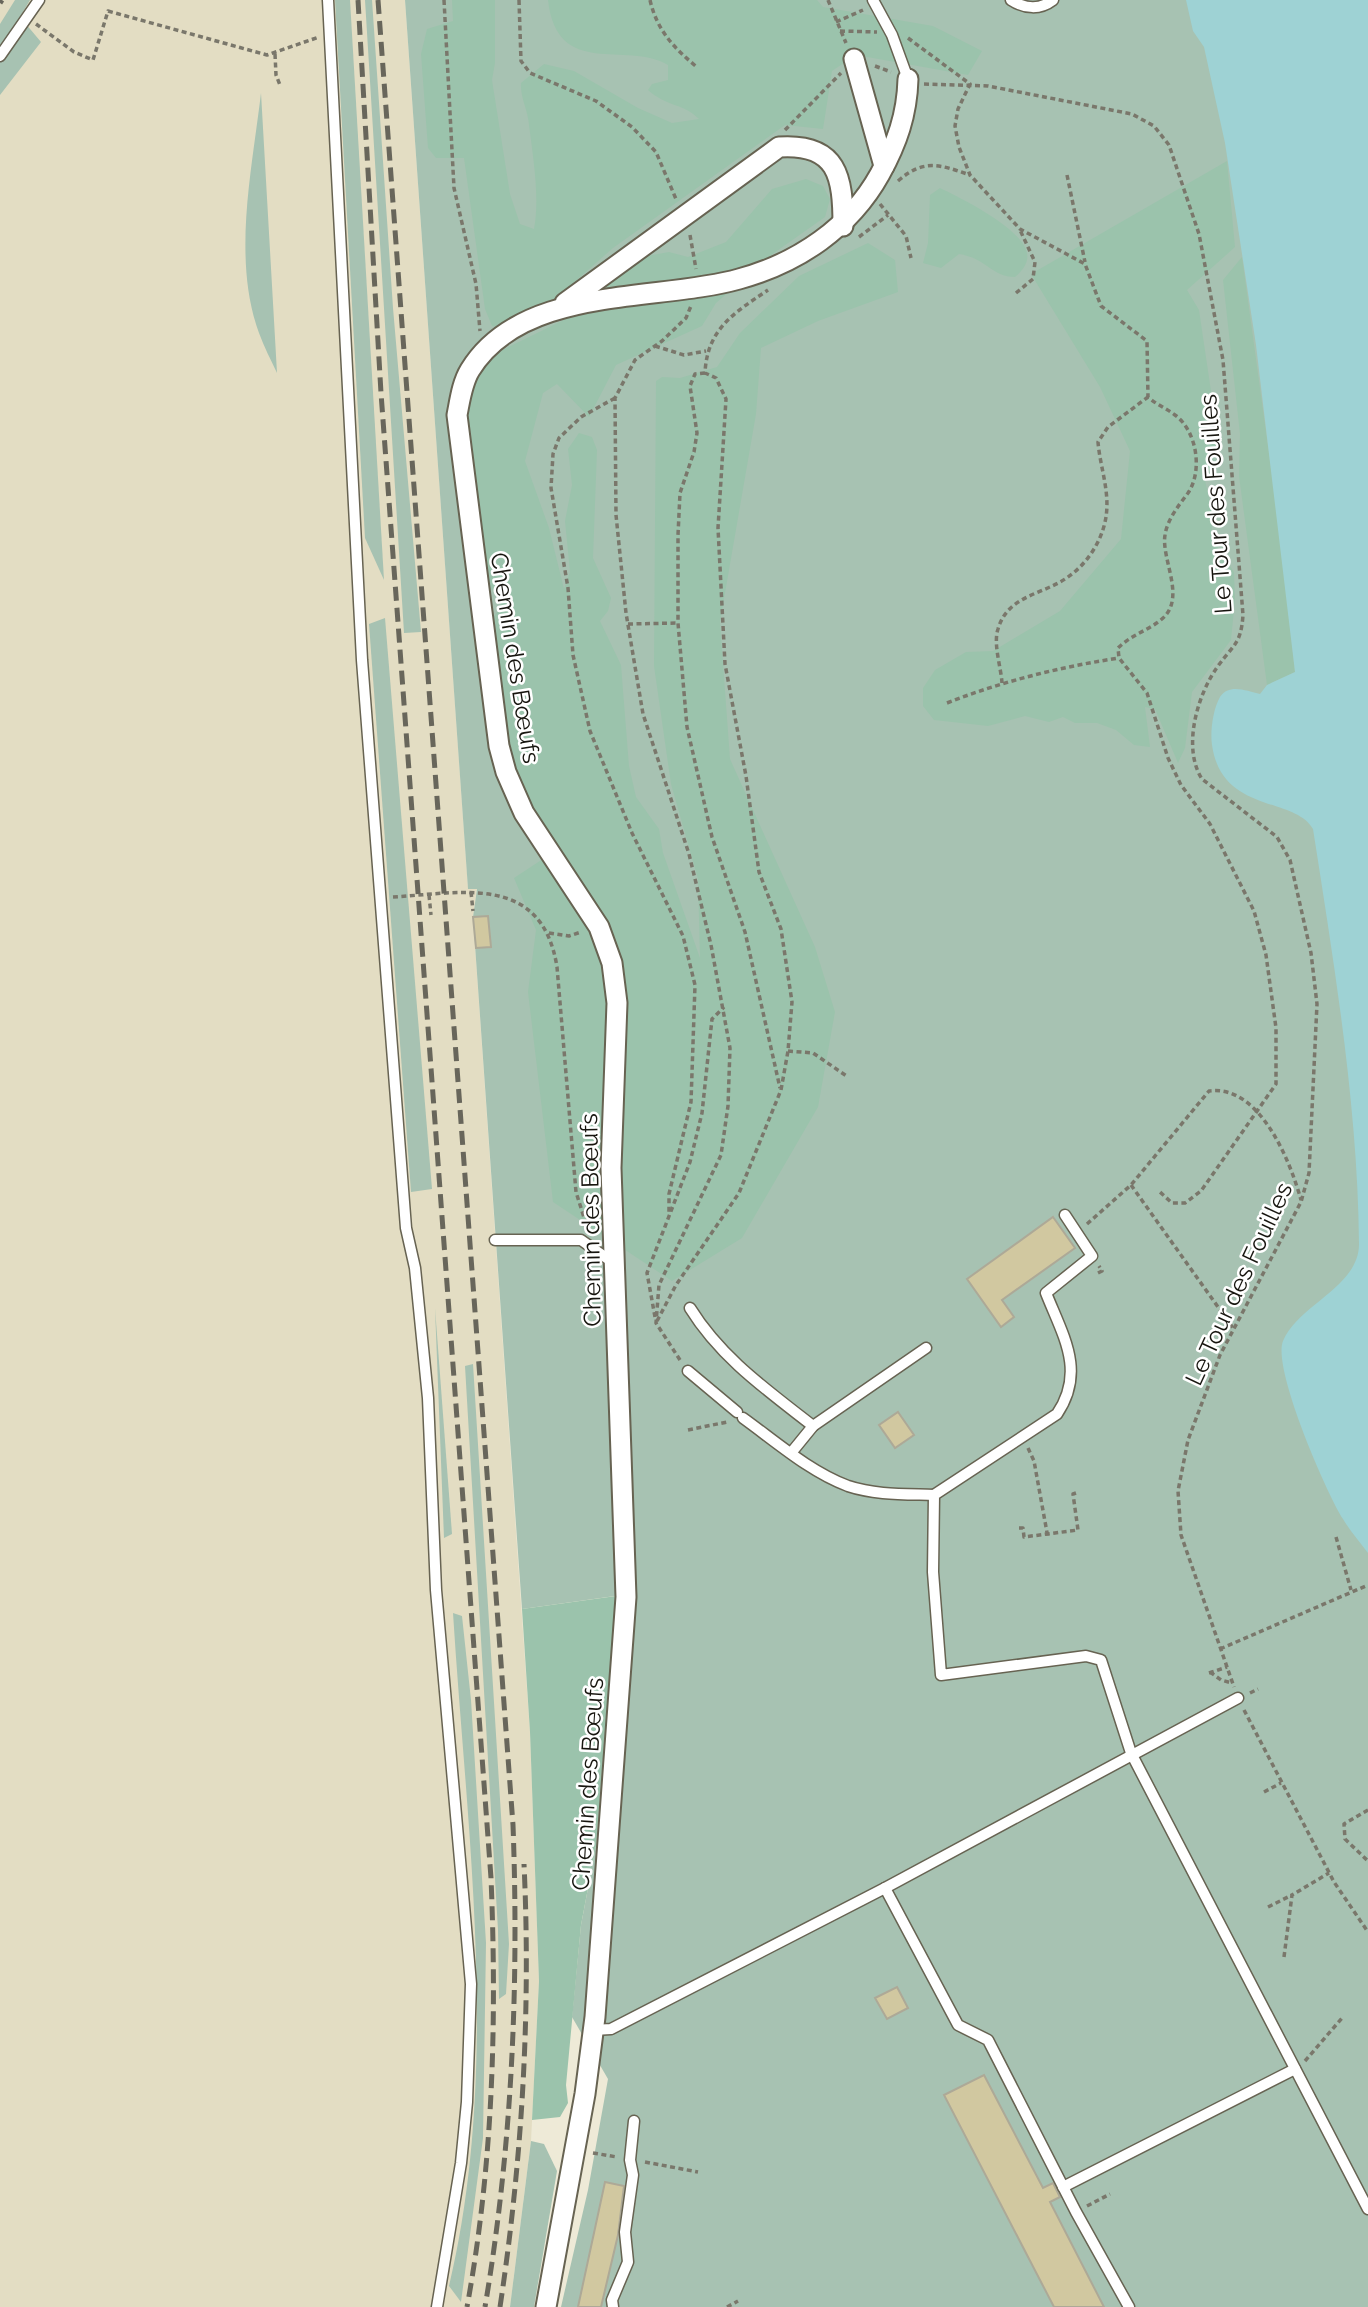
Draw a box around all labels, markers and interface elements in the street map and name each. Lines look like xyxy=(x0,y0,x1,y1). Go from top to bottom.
street label: Le Tour des Fouilles xyxy=(1193,393,1238,615)
street label: Chemin des Bœufs xyxy=(484,550,546,766)
street label: Chemin des Bœufs xyxy=(574,1113,607,1327)
street label: Le Tour des Fouilles xyxy=(1179,1178,1298,1390)
street label: Chemin des Bœufs xyxy=(566,1677,609,1891)

